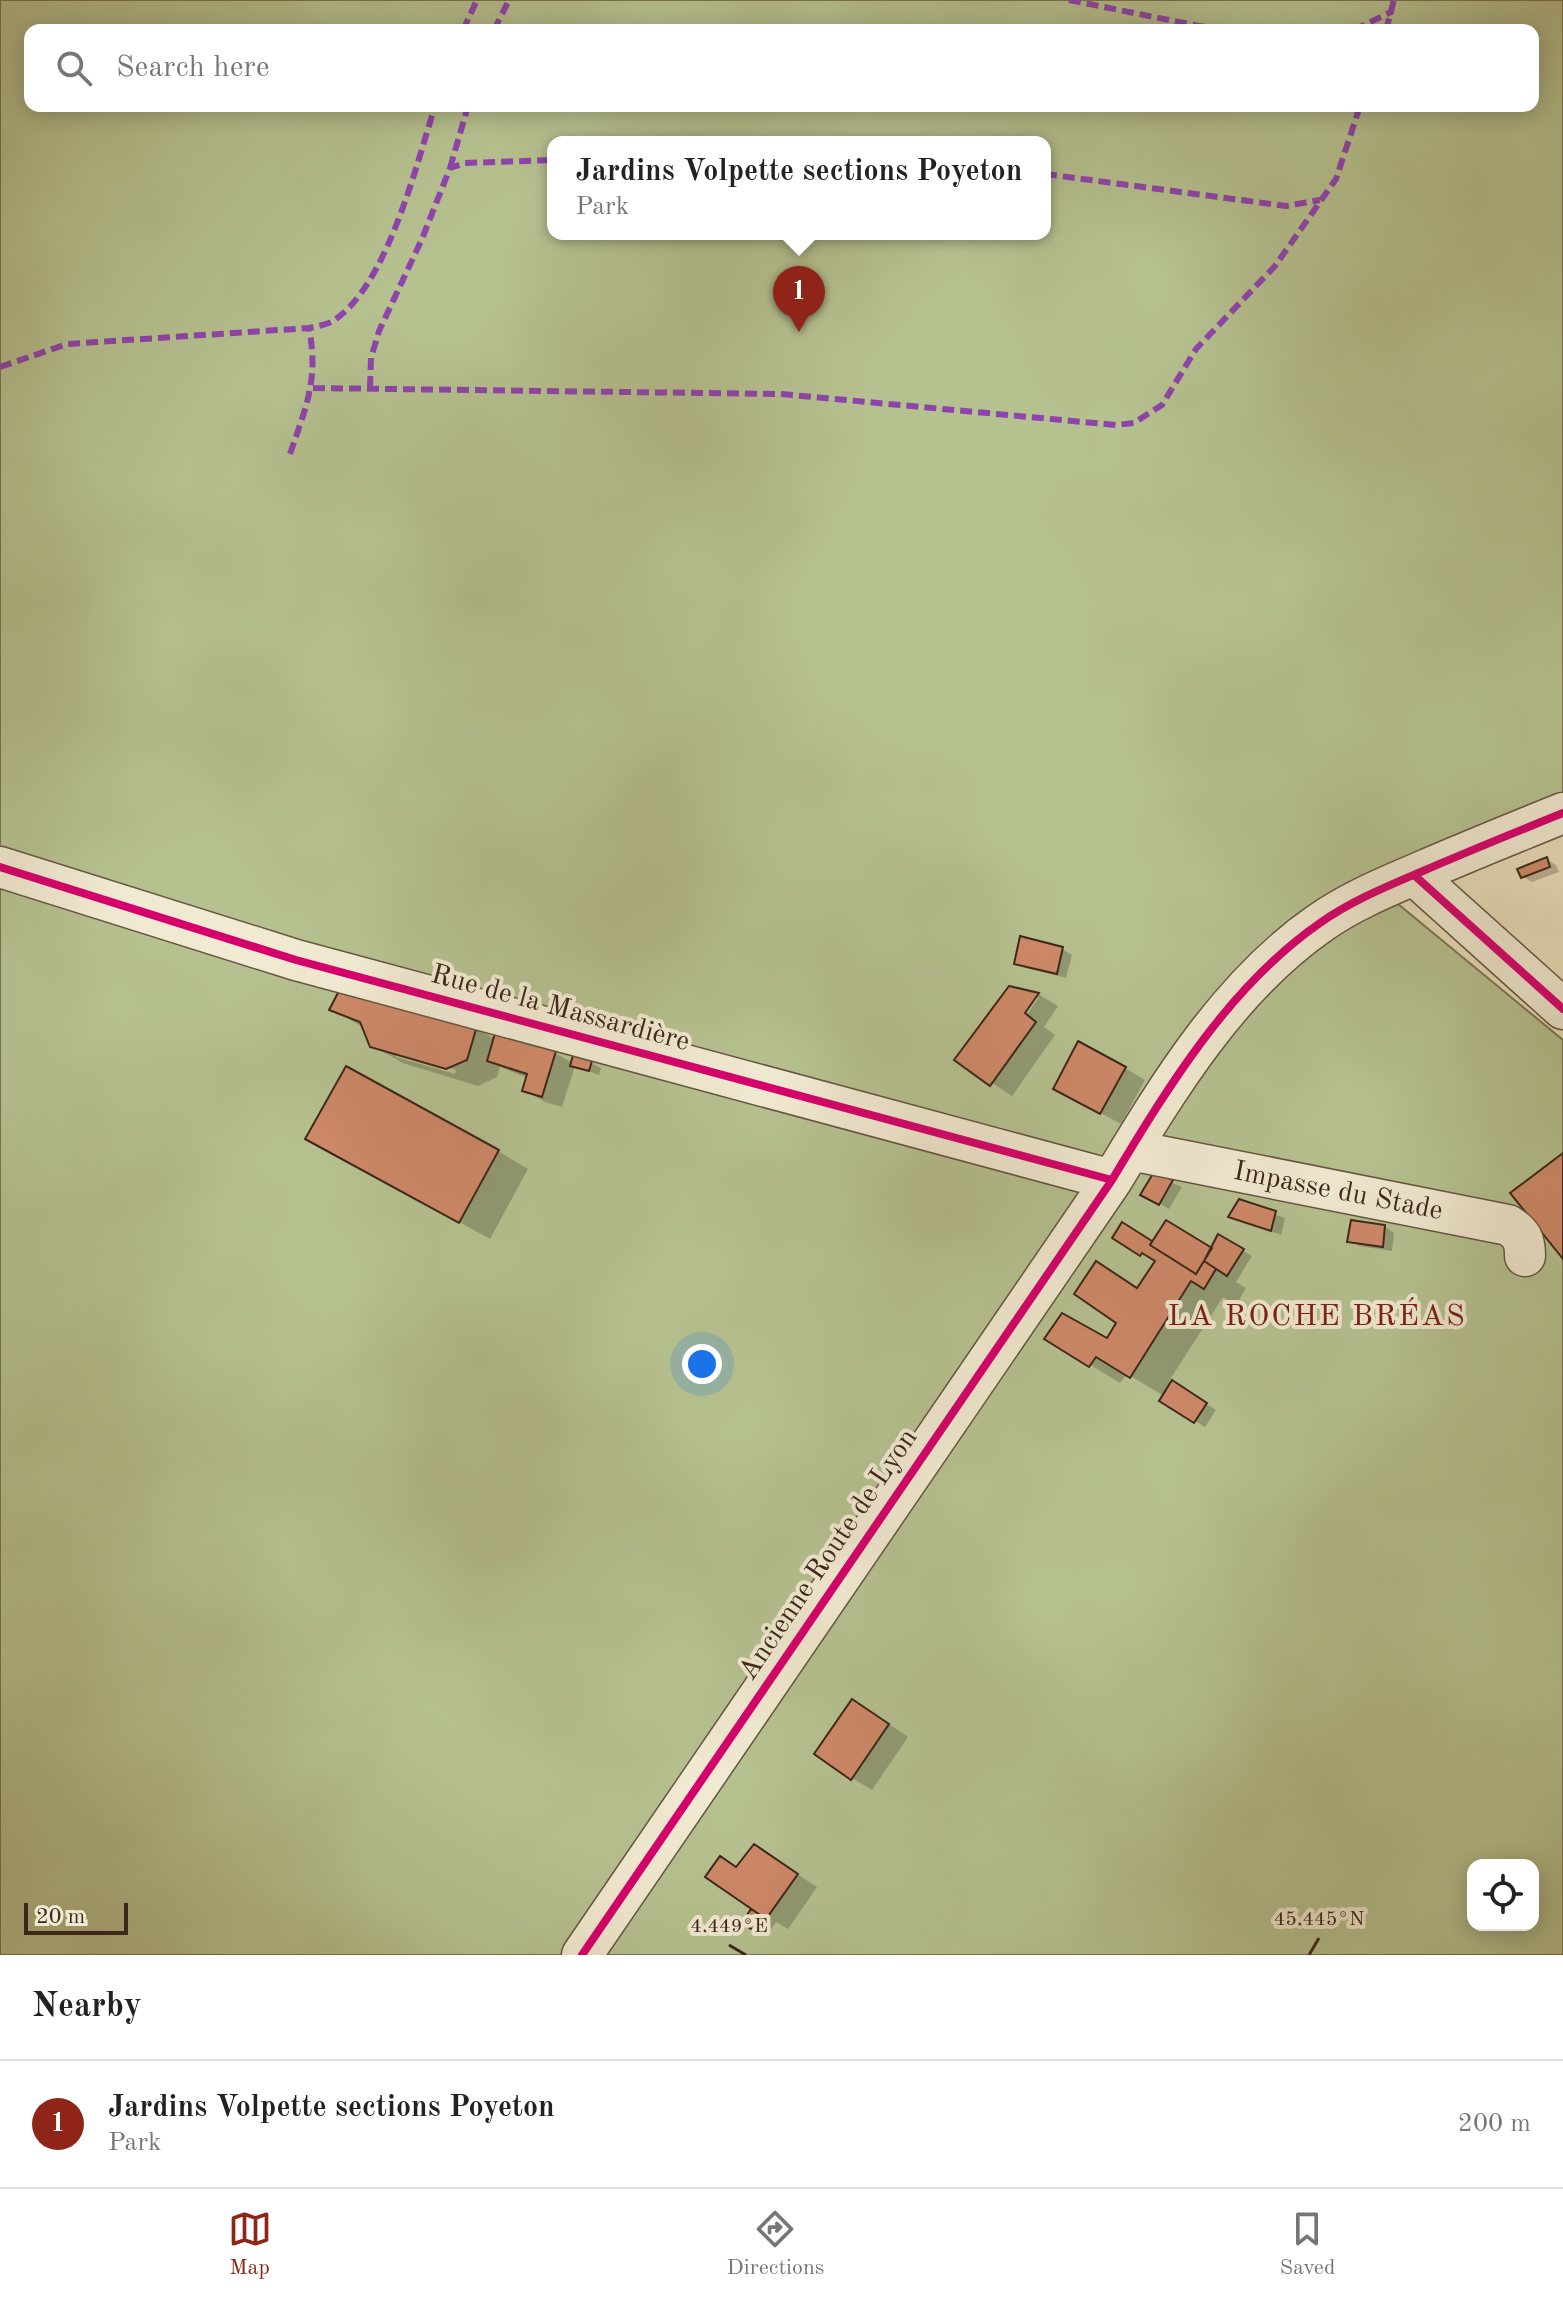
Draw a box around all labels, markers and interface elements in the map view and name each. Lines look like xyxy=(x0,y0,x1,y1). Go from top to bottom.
search box xyxy=(24,24,1539,112)
icon: search xyxy=(52,46,96,90)
text: Search here xyxy=(116,53,270,83)
popup xyxy=(547,136,1051,240)
text: Jardins Volpette sections Poyeton xyxy=(576,157,1022,187)
text: Park xyxy=(576,194,629,220)
pin: 1 xyxy=(773,266,825,332)
street label: Rue de la Massardière xyxy=(428,961,692,1057)
street label: Impasse du Stade xyxy=(1231,1158,1445,1226)
district label: LA ROCHE BRÉAS xyxy=(1167,1297,1467,1332)
your location xyxy=(682,1344,722,1384)
street label: Ancienne Route de Lyon xyxy=(735,1424,923,1686)
map controls xyxy=(1467,1859,1539,1931)
button: locate xyxy=(1467,1859,1539,1931)
scale bar xyxy=(24,1899,128,1935)
text: 20 m xyxy=(36,1906,85,1928)
text: 45.445°N xyxy=(1274,1910,1364,1930)
text: 4.449°E xyxy=(690,1917,768,1937)
text: Nearby xyxy=(32,1990,142,2024)
text: Jardins Volpette sections Poyeton xyxy=(108,2093,555,2123)
text: 1 xyxy=(50,2111,66,2137)
text: 200 m xyxy=(1458,2111,1531,2137)
text: Park xyxy=(108,2130,162,2156)
tab: Map xyxy=(228,2207,272,2282)
tab: Directions xyxy=(727,2207,824,2282)
tab: Saved xyxy=(1279,2207,1335,2282)

